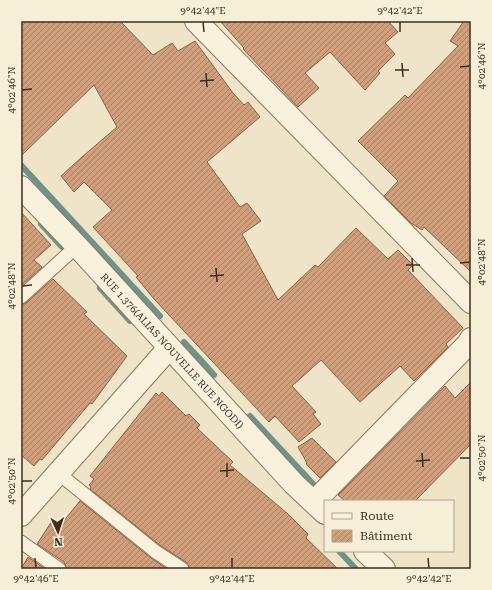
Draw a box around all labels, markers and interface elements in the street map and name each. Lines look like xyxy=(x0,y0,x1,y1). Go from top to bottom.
text: 9°42'44"E xyxy=(180,5,226,16)
text: 9°42'42"E xyxy=(377,5,423,16)
text: 4°02'46"N xyxy=(476,42,487,90)
text: 4°02'46"N xyxy=(6,66,17,114)
text: 4°02'48"N xyxy=(476,238,487,286)
text: 4°02'48"N xyxy=(6,262,17,310)
street label: RUE 1.376(ALIAS NOUVELLE RUE NGODI) xyxy=(99,271,246,431)
text: 4°02'50"N xyxy=(476,434,487,482)
text: 4°02'50"N xyxy=(6,457,17,505)
legend xyxy=(324,500,454,552)
text: Route xyxy=(360,509,394,523)
north arrow xyxy=(38,512,78,552)
text: Bâtiment xyxy=(360,529,413,543)
text: N xyxy=(53,535,63,548)
text: 9°42'46"E xyxy=(13,573,59,584)
text: 9°42'44"E xyxy=(209,573,255,584)
text: 9°42'42"E xyxy=(406,573,452,584)

